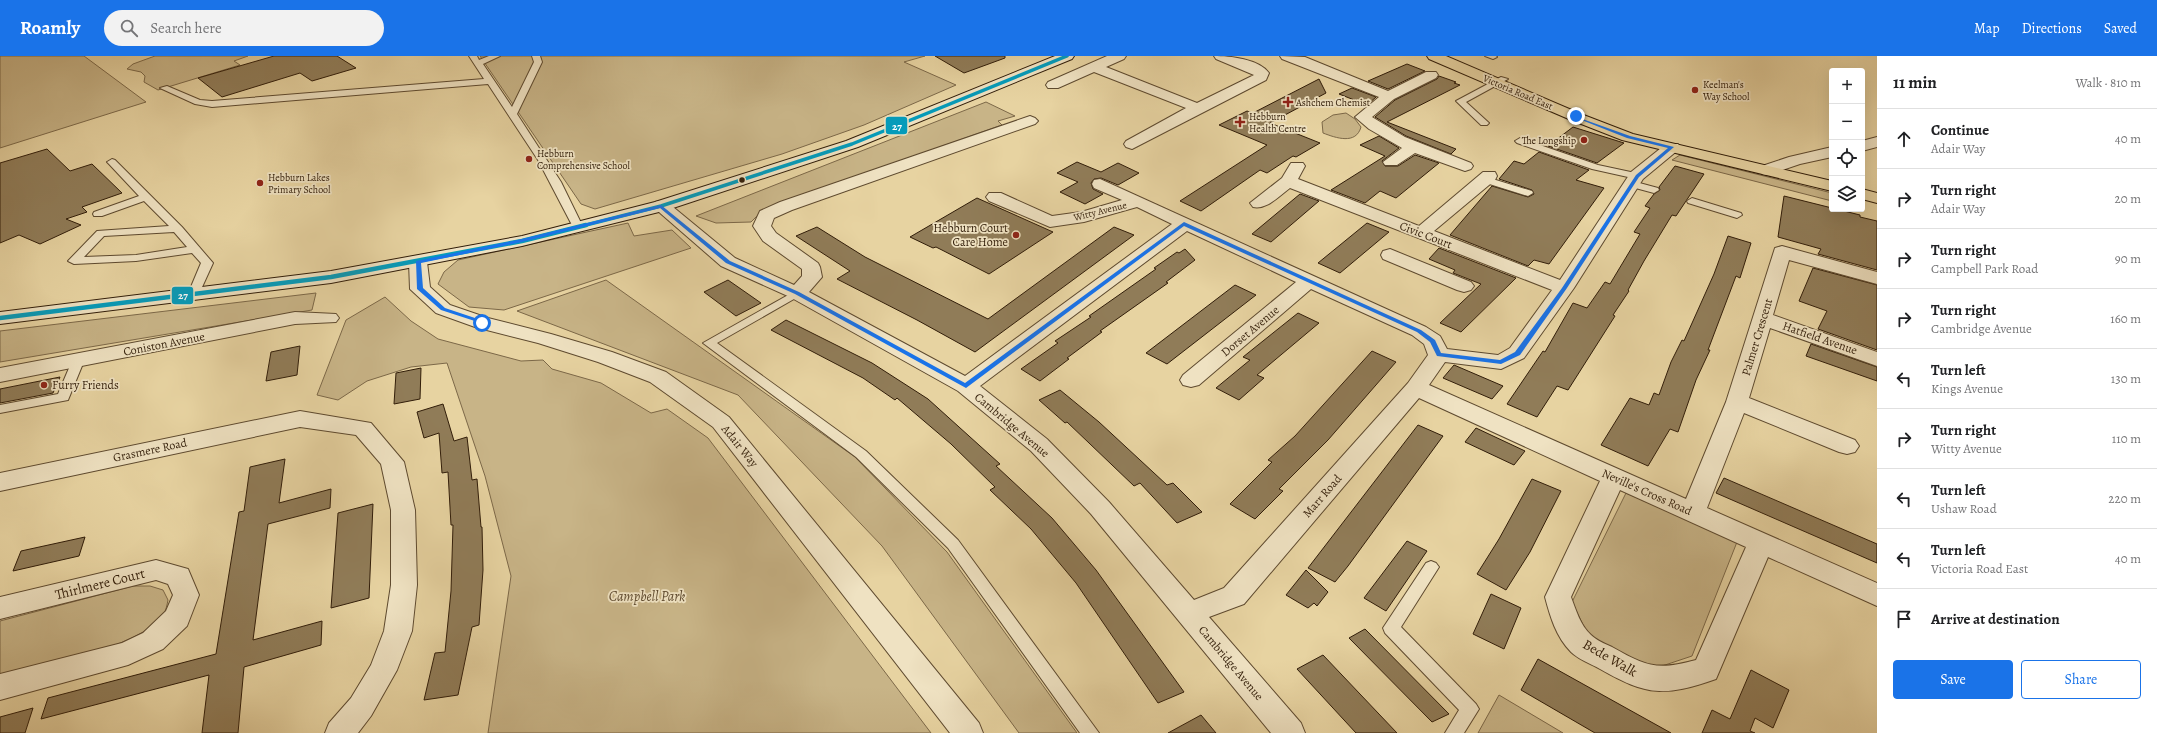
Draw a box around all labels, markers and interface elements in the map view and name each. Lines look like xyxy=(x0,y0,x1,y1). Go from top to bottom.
search box xyxy=(104,10,384,46)
text: Roamly xyxy=(20,15,80,41)
icon: search xyxy=(118,17,140,39)
text: Search here xyxy=(150,18,222,38)
text: Map xyxy=(1974,19,2000,38)
text: Directions xyxy=(2022,19,2082,38)
text: Saved xyxy=(2104,19,2137,38)
map controls xyxy=(1829,68,1865,212)
button: + xyxy=(1829,68,1865,104)
street label: Victoria Road East xyxy=(1480,71,1556,113)
text: 11 min xyxy=(1893,71,1937,94)
text: Walk · 810 m xyxy=(2075,74,2141,91)
place label: Keelman's Way School xyxy=(1702,78,1750,103)
marker: Keelman's Way School xyxy=(1690,85,1700,95)
place label: Ashchem Chemist xyxy=(1295,96,1371,109)
marker: Ashchem Chemist xyxy=(1283,97,1293,107)
button: − xyxy=(1829,104,1865,140)
route end xyxy=(1567,107,1585,125)
place label: Hebburn Health Centre xyxy=(1249,110,1307,135)
line badge: 27 xyxy=(885,116,908,135)
marker: Hebburn Health Centre xyxy=(1234,116,1246,128)
text: 27 xyxy=(892,119,902,134)
text: Continue xyxy=(1931,120,1989,140)
icon: ahead xyxy=(1893,128,1915,150)
text: 40 m xyxy=(2115,130,2141,147)
place label: The Longship xyxy=(1522,134,1576,148)
marker: The Longship xyxy=(1579,135,1589,145)
button: locate xyxy=(1829,140,1865,176)
text: Adair Way xyxy=(1931,140,1985,157)
place label: Hebburn Comprehensive School xyxy=(537,147,630,173)
marker: Hebburn Comprehensive School xyxy=(524,154,534,164)
place label: Hebburn Lakes Primary School xyxy=(268,171,331,196)
unlabelled marker xyxy=(737,175,747,185)
button: layers xyxy=(1829,176,1865,212)
marker: Hebburn Lakes Primary School xyxy=(255,178,265,188)
text: Turn right xyxy=(1931,180,1996,200)
icon: right xyxy=(1893,188,1915,210)
text: 20 m xyxy=(2115,190,2141,207)
street label: Witty Avenue xyxy=(1071,198,1129,224)
text: Adair Way xyxy=(1931,200,1985,217)
street label: Civic Court xyxy=(1397,218,1455,252)
place label: Hebburn Court Care Home xyxy=(933,220,1008,250)
marker: Hebburn Court Care Home xyxy=(1011,230,1021,240)
text: Turn right xyxy=(1931,240,1996,260)
icon: right xyxy=(1893,248,1915,270)
text: 90 m xyxy=(2115,250,2141,267)
text: Campbell Park Road xyxy=(1931,260,2038,277)
line badge: 27 xyxy=(171,286,194,305)
text: 27 xyxy=(178,288,188,303)
street label: Palmer Crescent xyxy=(1738,296,1776,378)
text: Turn right xyxy=(1931,300,1996,320)
street label: Dorset Avenue xyxy=(1218,302,1282,360)
icon: right xyxy=(1893,308,1915,330)
text: 160 m xyxy=(2110,310,2141,327)
route start xyxy=(473,314,491,332)
street label: Hatfield Avenue xyxy=(1780,318,1860,358)
text: Cambridge Avenue xyxy=(1931,320,2032,337)
street label: Coniston Avenue xyxy=(122,328,206,360)
text: Turn left xyxy=(1931,360,1986,380)
icon: left xyxy=(1893,368,1915,390)
text: 130 m xyxy=(2111,370,2141,387)
place label: Furry Friends xyxy=(52,377,119,393)
marker: Furry Friends xyxy=(39,380,49,390)
text: Kings Avenue xyxy=(1931,380,2003,397)
street label: Cambridge Avenue xyxy=(971,389,1053,461)
text: Turn right xyxy=(1931,420,1996,440)
street label: Adair Way xyxy=(717,421,762,471)
icon: right xyxy=(1893,428,1915,450)
text: 110 m xyxy=(2112,430,2141,447)
street label: Grasmere Road xyxy=(112,434,189,466)
text: Witty Avenue xyxy=(1931,440,2002,457)
street label: Neville's Cross Road xyxy=(1599,465,1695,519)
street label: Marr Road xyxy=(1299,471,1346,521)
text: Turn left xyxy=(1931,480,1986,500)
icon: left xyxy=(1893,488,1915,510)
text: 220 m xyxy=(2108,490,2141,507)
text: Ushaw Road xyxy=(1931,500,1997,517)
text: Turn left xyxy=(1931,540,1986,560)
icon: left xyxy=(1893,548,1915,570)
text: 40 m xyxy=(2115,550,2141,567)
text: Victoria Road East xyxy=(1931,560,2028,577)
street label: Thirlmere Court xyxy=(53,564,147,604)
park label: Campbell Park xyxy=(609,587,685,606)
icon: arrive xyxy=(1893,608,1915,630)
text: Arrive at destination xyxy=(1931,609,2060,629)
street label: Cambridge Avenue xyxy=(1195,622,1267,704)
street label: Bede Walk xyxy=(1579,635,1641,681)
button: Save xyxy=(1893,660,2013,699)
button: Share xyxy=(2021,660,2141,699)

